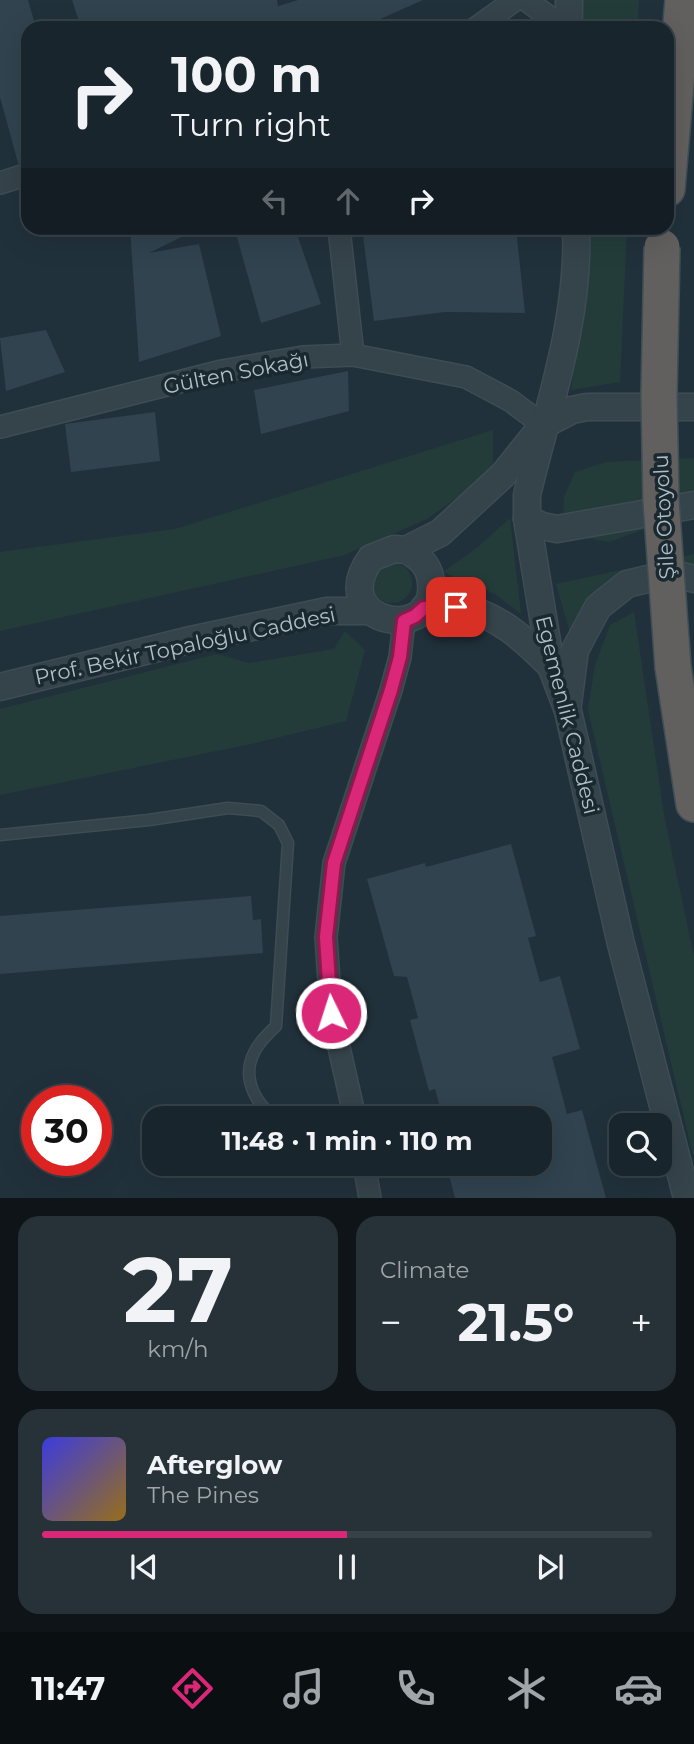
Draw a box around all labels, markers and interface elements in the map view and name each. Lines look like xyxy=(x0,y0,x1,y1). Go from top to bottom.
text: 100 m xyxy=(171,45,322,104)
icon: right xyxy=(56,49,147,140)
text: Turn right xyxy=(171,105,331,144)
icon: left xyxy=(256,182,294,220)
icon: ahead xyxy=(329,182,367,220)
icon: right xyxy=(402,182,440,220)
street label: Gülten Sokağı xyxy=(161,346,311,399)
street label: Şile Otoyolu xyxy=(648,454,679,580)
pin xyxy=(426,577,486,637)
icon: arrive xyxy=(437,588,475,626)
street label: Prof. Bekir Topaloğlu Caddesi xyxy=(32,601,337,690)
street label: Egemenlik Caddesi xyxy=(531,613,604,817)
position arrow xyxy=(294,976,368,1050)
speed limit sign: 30 xyxy=(21,1085,112,1176)
map controls xyxy=(609,1113,672,1176)
button: search xyxy=(609,1113,672,1176)
text: 11:48 · 1 min · 110 m xyxy=(222,1125,472,1157)
text: 27 xyxy=(123,1234,233,1345)
text: Climate xyxy=(380,1256,469,1284)
text: 21.5° xyxy=(457,1291,575,1354)
text: − xyxy=(380,1299,402,1346)
text: + xyxy=(630,1299,652,1346)
text: km/h xyxy=(147,1335,209,1363)
text: Afterglow xyxy=(147,1449,282,1481)
text: The Pines xyxy=(147,1481,259,1509)
icon: previous xyxy=(125,1548,163,1586)
icon: pause xyxy=(328,1548,366,1586)
icon: next xyxy=(531,1548,569,1586)
icon: directions xyxy=(168,1664,217,1713)
icon: music xyxy=(279,1664,328,1713)
icon: phone xyxy=(391,1664,440,1713)
icon: climate xyxy=(502,1664,551,1713)
icon: car xyxy=(614,1664,663,1713)
text: 11:47 xyxy=(31,1669,105,1708)

